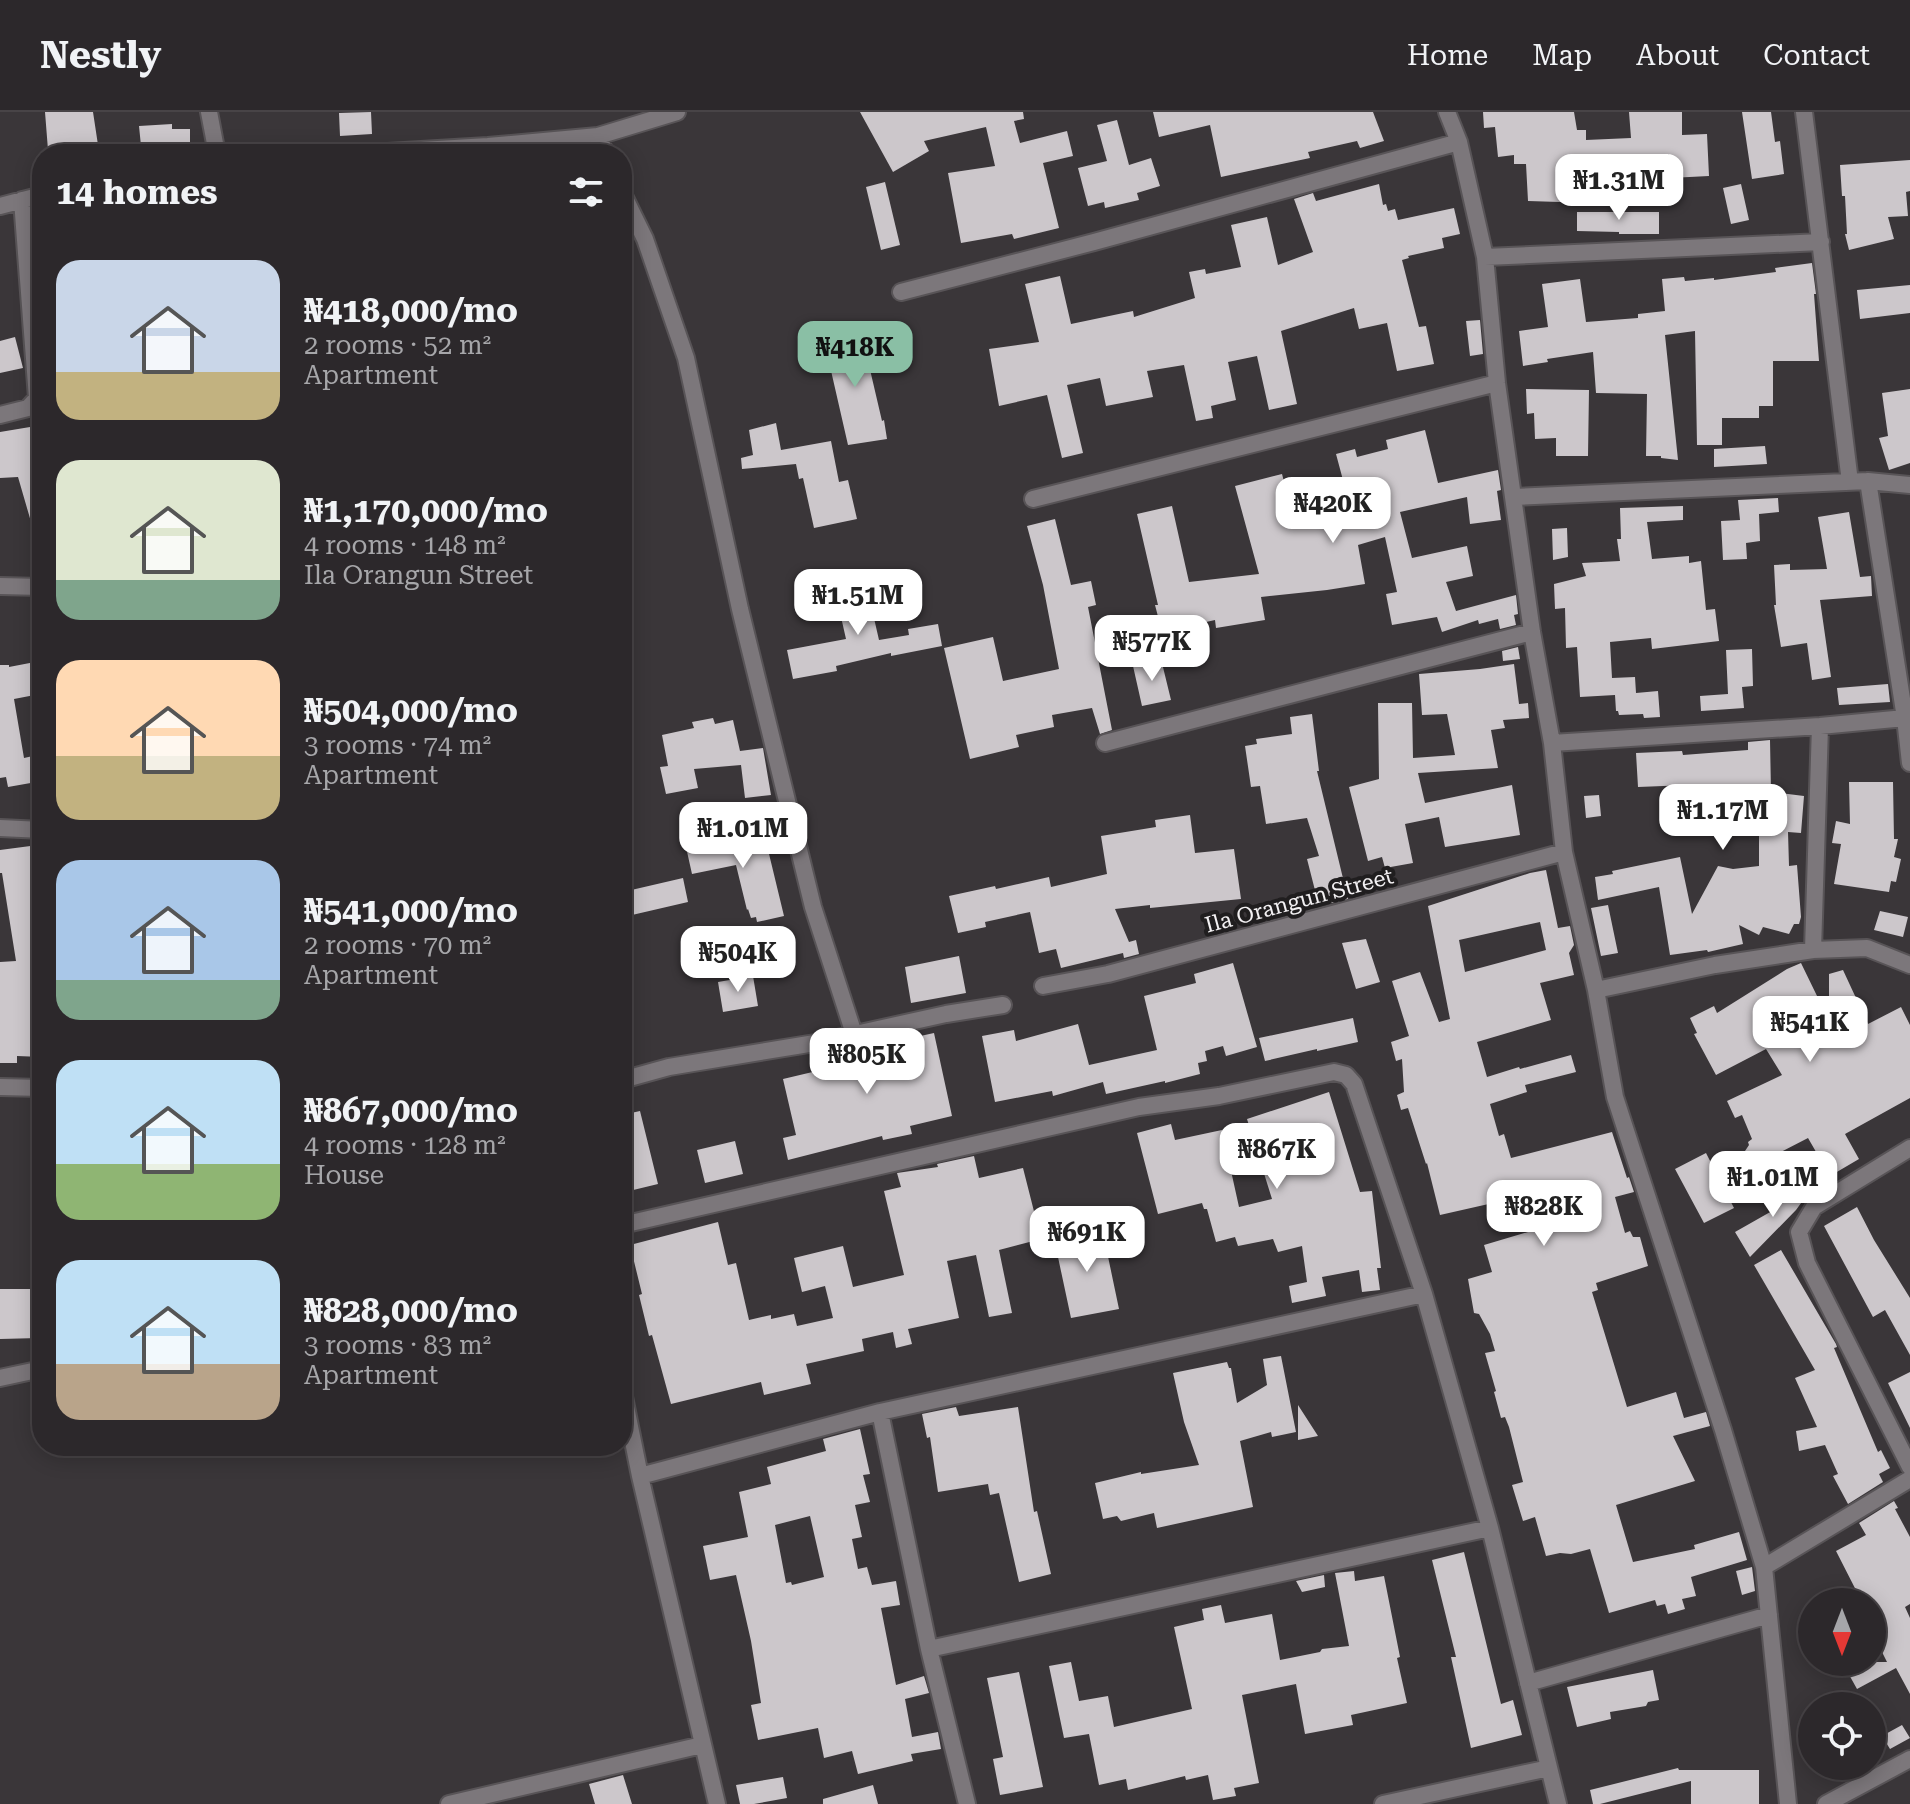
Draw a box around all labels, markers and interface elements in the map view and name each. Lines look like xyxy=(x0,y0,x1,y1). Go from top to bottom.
text: Nestly xyxy=(40,33,161,77)
text: Home xyxy=(1407,39,1488,72)
text: Map xyxy=(1532,39,1592,72)
text: About xyxy=(1636,39,1719,72)
text: Contact xyxy=(1763,39,1870,72)
pin: ₦1.31M xyxy=(1554,154,1684,222)
text: ₦1.31M xyxy=(1573,165,1665,195)
icon: filters xyxy=(564,170,608,214)
text: 14 homes xyxy=(56,172,218,212)
text: ₦418,000/mo xyxy=(304,290,518,330)
icon: home xyxy=(120,292,216,388)
pin: ₦418K xyxy=(799,321,911,389)
text: 2 rooms · 52 m² xyxy=(304,330,491,360)
text: ₦418K xyxy=(816,332,894,362)
text: Apartment xyxy=(304,360,438,390)
pin: ₦420K xyxy=(1277,477,1389,545)
text: ₦420K xyxy=(1294,488,1372,518)
text: ₦1,170,000/mo xyxy=(304,490,548,530)
icon: home xyxy=(120,492,216,588)
text: 4 rooms · 148 m² xyxy=(304,530,506,560)
text: Ila Orangun Street xyxy=(304,560,533,590)
pin: ₦1.51M xyxy=(793,569,923,637)
text: ₦1.51M xyxy=(812,580,904,610)
pin: ₦577K xyxy=(1096,615,1208,683)
text: ₦577K xyxy=(1113,626,1191,656)
text: ₦504,000/mo xyxy=(304,690,518,730)
icon: home xyxy=(120,692,216,788)
text: 3 rooms · 74 m² xyxy=(304,730,491,760)
text: Apartment xyxy=(304,760,438,790)
pin: ₦1.17M xyxy=(1658,784,1788,852)
text: ₦1.17M xyxy=(1677,795,1769,825)
pin: ₦1.01M xyxy=(678,802,808,870)
text: ₦1.01M xyxy=(697,813,789,843)
street label: Ila Orangun Street xyxy=(1202,863,1396,938)
text: ₦541,000/mo xyxy=(304,890,518,930)
icon: home xyxy=(120,892,216,988)
pin: ₦504K xyxy=(682,926,794,994)
text: 2 rooms · 70 m² xyxy=(304,930,491,960)
text: ₦504K xyxy=(699,937,777,967)
text: Apartment xyxy=(304,960,438,990)
pin: ₦541K xyxy=(1754,996,1866,1064)
text: ₦541K xyxy=(1771,1007,1849,1037)
pin: ₦805K xyxy=(811,1028,923,1096)
text: ₦805K xyxy=(828,1039,906,1069)
text: ₦867,000/mo xyxy=(304,1090,518,1130)
icon: home xyxy=(120,1092,216,1188)
pin: ₦867K xyxy=(1221,1123,1333,1191)
text: 4 rooms · 128 m² xyxy=(304,1130,506,1160)
text: ₦867K xyxy=(1238,1134,1316,1164)
pin: ₦1.01M xyxy=(1708,1151,1838,1219)
text: House xyxy=(304,1160,384,1190)
text: ₦1.01M xyxy=(1727,1162,1819,1192)
pin: ₦828K xyxy=(1488,1180,1600,1248)
text: ₦828K xyxy=(1505,1191,1583,1221)
pin: ₦691K xyxy=(1031,1206,1143,1274)
text: ₦691K xyxy=(1048,1217,1126,1247)
text: ₦828,000/mo xyxy=(304,1290,518,1330)
icon: home xyxy=(120,1292,216,1388)
text: 3 rooms · 83 m² xyxy=(304,1330,491,1360)
text: Apartment xyxy=(304,1360,438,1390)
north arrow xyxy=(1798,1588,1886,1676)
map controls xyxy=(1798,1588,1886,1780)
button: locate xyxy=(1798,1692,1886,1780)

